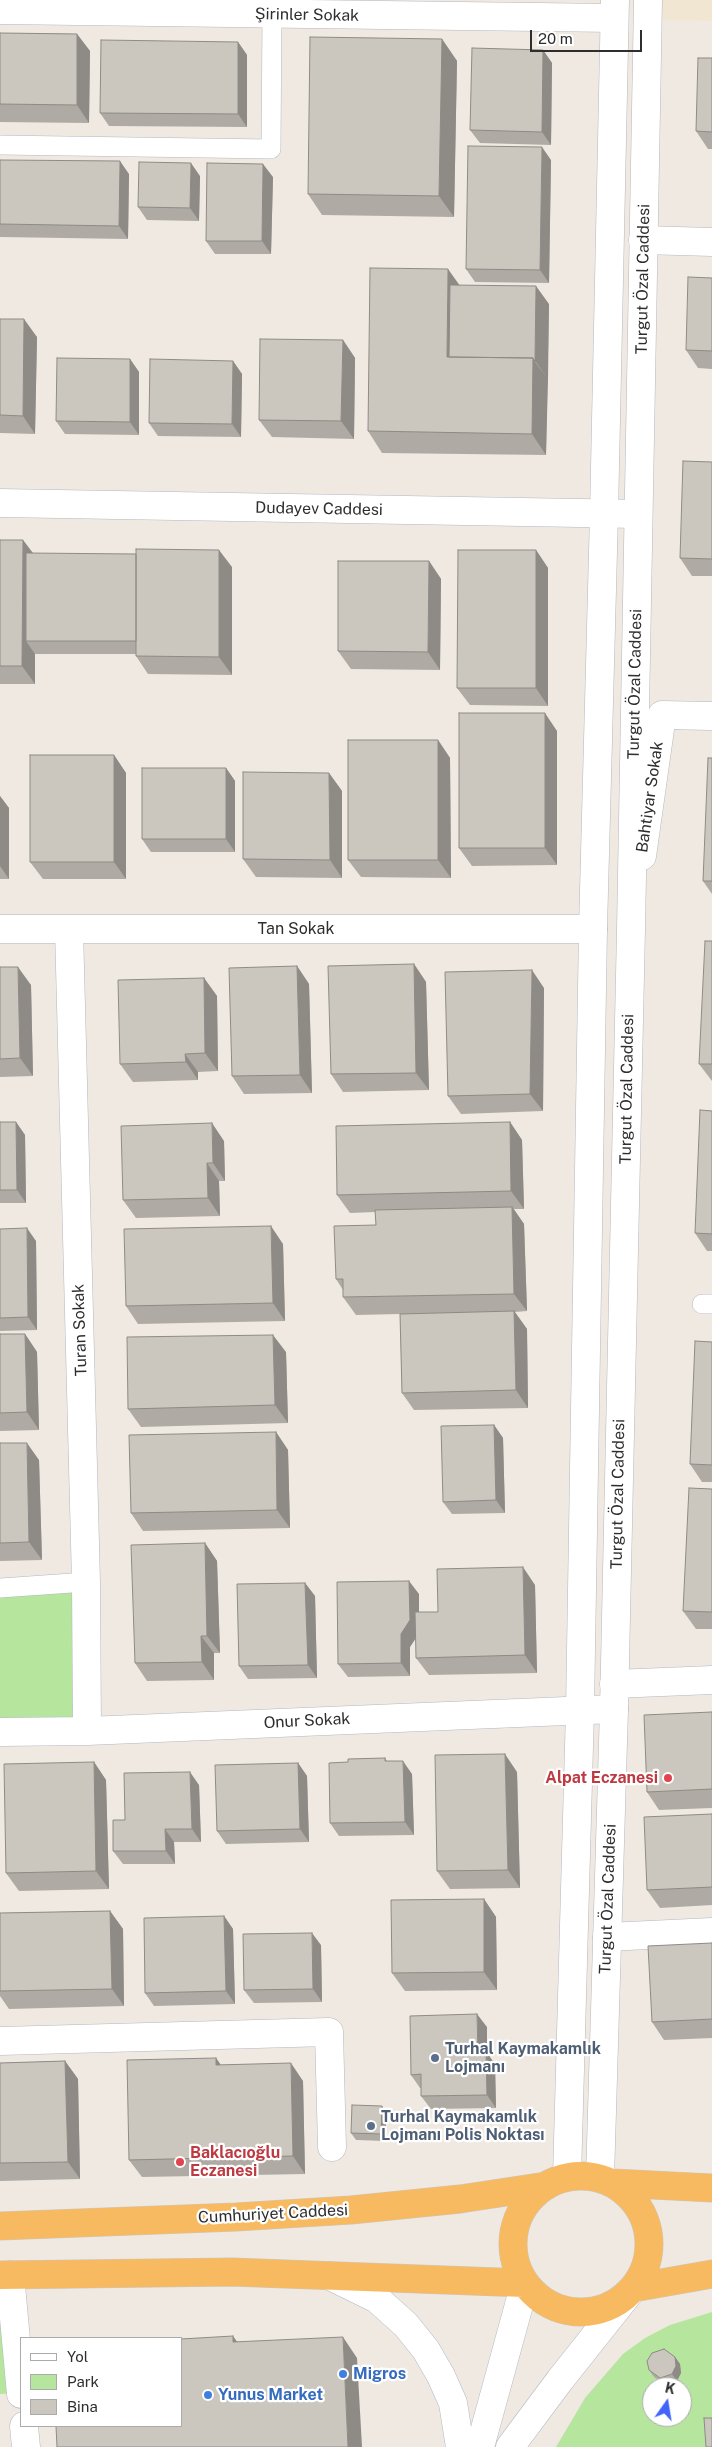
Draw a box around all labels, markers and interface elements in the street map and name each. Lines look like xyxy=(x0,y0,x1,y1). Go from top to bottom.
street label: Şirinler Sokak xyxy=(255,4,359,26)
scale bar xyxy=(532,20,644,52)
text: 20 m xyxy=(538,30,573,47)
street label: Turgut Özal Caddesi xyxy=(632,204,654,354)
street label: Dudayev Caddesi xyxy=(255,498,383,520)
street label: Turgut Özal Caddesi xyxy=(624,609,646,759)
street label: Bahtiyar Sokak xyxy=(633,740,667,854)
street label: Tan Sokak xyxy=(258,919,334,939)
street label: Turgut Özal Caddesi xyxy=(616,1014,638,1164)
street label: Turan Sokak xyxy=(69,1284,91,1376)
street label: Turgut Özal Caddesi xyxy=(607,1419,629,1569)
street label: Onur Sokak xyxy=(263,1709,351,1733)
place label: Alpat Eczanesi xyxy=(545,1768,658,1788)
marker: Alpat Eczanesi xyxy=(662,1772,674,1784)
street label: Turgut Özal Caddesi xyxy=(596,1824,620,1974)
place label: Turhal Kaymakamlık Lojmanı xyxy=(445,2039,601,2077)
marker: Turhal Kaymakamlık Lojmanı xyxy=(429,2052,441,2064)
place label: Turhal Kaymakamlık Lojmanı Polis Noktası xyxy=(381,2107,545,2145)
marker: Turhal Kaymakamlık Lojmanı Polis Noktası xyxy=(365,2120,377,2132)
place label: Baklacıoğlu Eczanesi xyxy=(190,2143,280,2181)
marker: Baklacıoğlu Eczanesi xyxy=(174,2156,186,2168)
street label: Cumhuriyet Caddesi xyxy=(198,2200,348,2228)
legend xyxy=(20,2337,182,2427)
text: Yol xyxy=(67,2348,88,2365)
place label: Migros xyxy=(353,2364,406,2384)
marker: Migros xyxy=(337,2368,349,2380)
text: Park xyxy=(67,2373,99,2390)
north arrow xyxy=(642,2377,692,2427)
text: K xyxy=(663,2379,677,2397)
place label: Yunus Market xyxy=(218,2385,323,2405)
marker: Yunus Market xyxy=(202,2389,214,2401)
text: Bina xyxy=(67,2398,98,2415)

